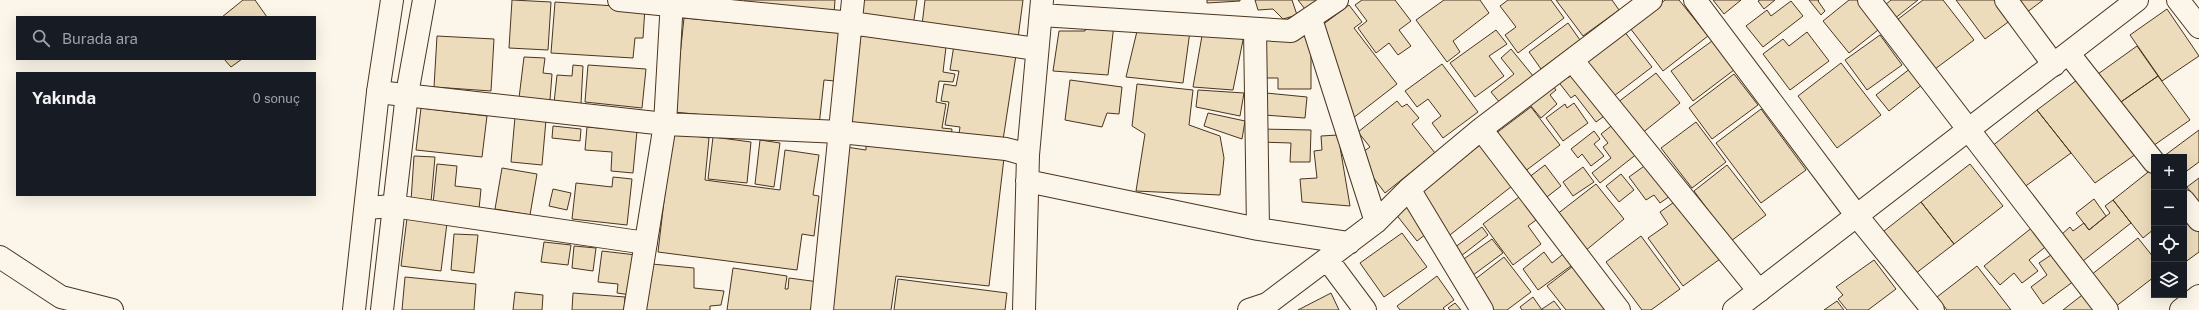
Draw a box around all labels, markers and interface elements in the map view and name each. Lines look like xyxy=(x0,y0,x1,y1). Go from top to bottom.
search box xyxy=(16,16,316,60)
icon: search xyxy=(30,27,52,49)
text: Burada ara xyxy=(62,30,138,47)
text: Yakında xyxy=(32,88,96,108)
text: 0 sonuç xyxy=(253,91,300,106)
map controls xyxy=(2151,154,2187,298)
button: + xyxy=(2151,154,2187,190)
button: − xyxy=(2151,190,2187,226)
button: locate xyxy=(2151,226,2187,262)
button: layers xyxy=(2151,262,2187,298)

